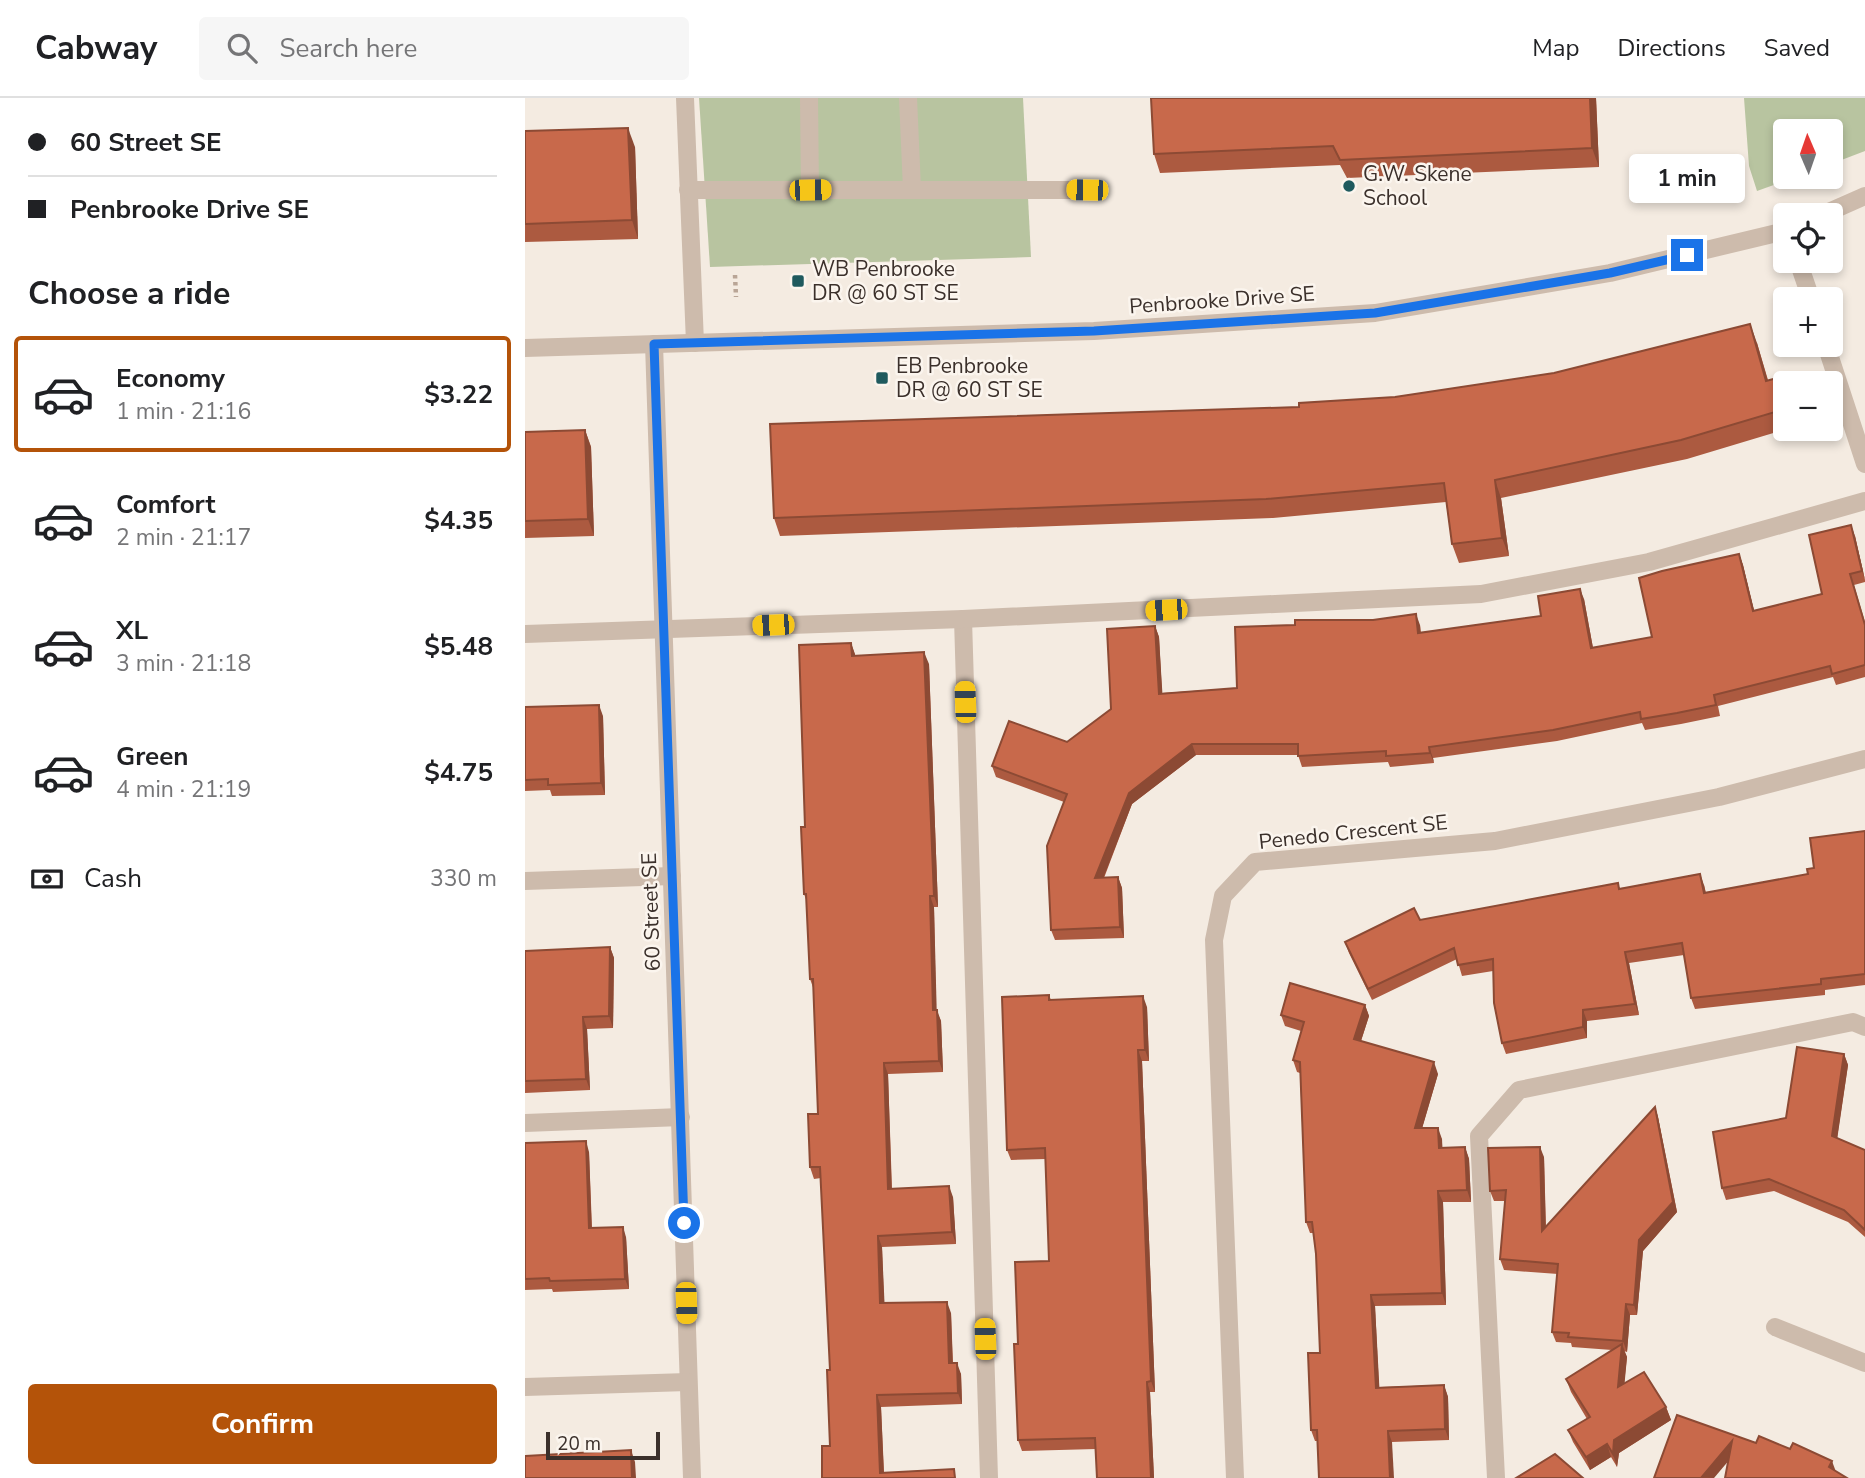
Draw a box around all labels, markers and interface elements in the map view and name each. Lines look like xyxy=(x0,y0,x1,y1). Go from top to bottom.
search box xyxy=(199,17,689,80)
text: Cabway xyxy=(35,26,157,71)
icon: search xyxy=(223,29,261,67)
text: Search here xyxy=(279,31,417,66)
text: Map xyxy=(1532,32,1579,64)
text: Directions xyxy=(1617,32,1726,64)
text: Saved xyxy=(1764,32,1830,64)
north arrow xyxy=(1773,119,1843,189)
map controls xyxy=(1773,119,1843,441)
text: 60 Street SE xyxy=(70,125,222,160)
callout: 1 min xyxy=(1629,153,1745,202)
place label: G.W. Skene School xyxy=(1363,160,1472,212)
text: 1 min xyxy=(1657,163,1717,194)
marker: G.W. Skene School xyxy=(1341,178,1357,194)
car xyxy=(789,179,832,201)
car xyxy=(1066,179,1109,201)
text: Penbrooke Drive SE xyxy=(70,192,309,227)
button: locate xyxy=(1773,203,1843,273)
route end xyxy=(1671,239,1703,271)
place label: WB Penbrooke DR @ 60 ST SE xyxy=(812,255,959,307)
text: Choose a ride xyxy=(28,272,230,315)
marker: WB Penbrooke DR @ 60 ST SE xyxy=(790,273,806,289)
street label: Penbrooke Drive SE xyxy=(1128,280,1316,320)
button: + xyxy=(1773,287,1843,357)
place label: EB Penbrooke DR @ 60 ST SE xyxy=(896,352,1043,404)
text: Economy xyxy=(116,361,225,396)
icon: car xyxy=(32,363,95,426)
marker: EB Penbrooke DR @ 60 ST SE xyxy=(874,370,890,386)
button: − xyxy=(1773,371,1843,441)
text: $3.22 xyxy=(424,377,493,412)
text: 1 min · 21:16 xyxy=(116,396,251,427)
text: Comfort xyxy=(116,487,216,522)
icon: car xyxy=(32,489,95,552)
text: $4.35 xyxy=(424,503,493,538)
text: 2 min · 21:17 xyxy=(116,522,251,553)
car xyxy=(1145,598,1188,622)
text: XL xyxy=(116,613,148,648)
car xyxy=(752,614,795,636)
icon: car xyxy=(32,615,95,678)
text: $5.48 xyxy=(424,629,493,664)
text: 3 min · 21:18 xyxy=(116,648,251,679)
car xyxy=(954,681,977,723)
text: Green xyxy=(116,739,189,774)
icon: car xyxy=(32,741,95,804)
text: $4.75 xyxy=(424,755,493,790)
text: 4 min · 21:19 xyxy=(116,774,251,805)
street label: Penedo Crescent SE xyxy=(1257,808,1449,856)
street label: 60 Street SE xyxy=(635,852,667,972)
icon: cash xyxy=(28,860,66,898)
text: Cash xyxy=(84,861,142,896)
text: 330 m xyxy=(430,863,497,894)
route start xyxy=(668,1207,700,1239)
car xyxy=(675,1282,698,1324)
car xyxy=(974,1318,997,1360)
button: Confirm xyxy=(28,1384,497,1464)
scale bar xyxy=(546,1429,660,1461)
text: 20 m xyxy=(557,1431,601,1457)

